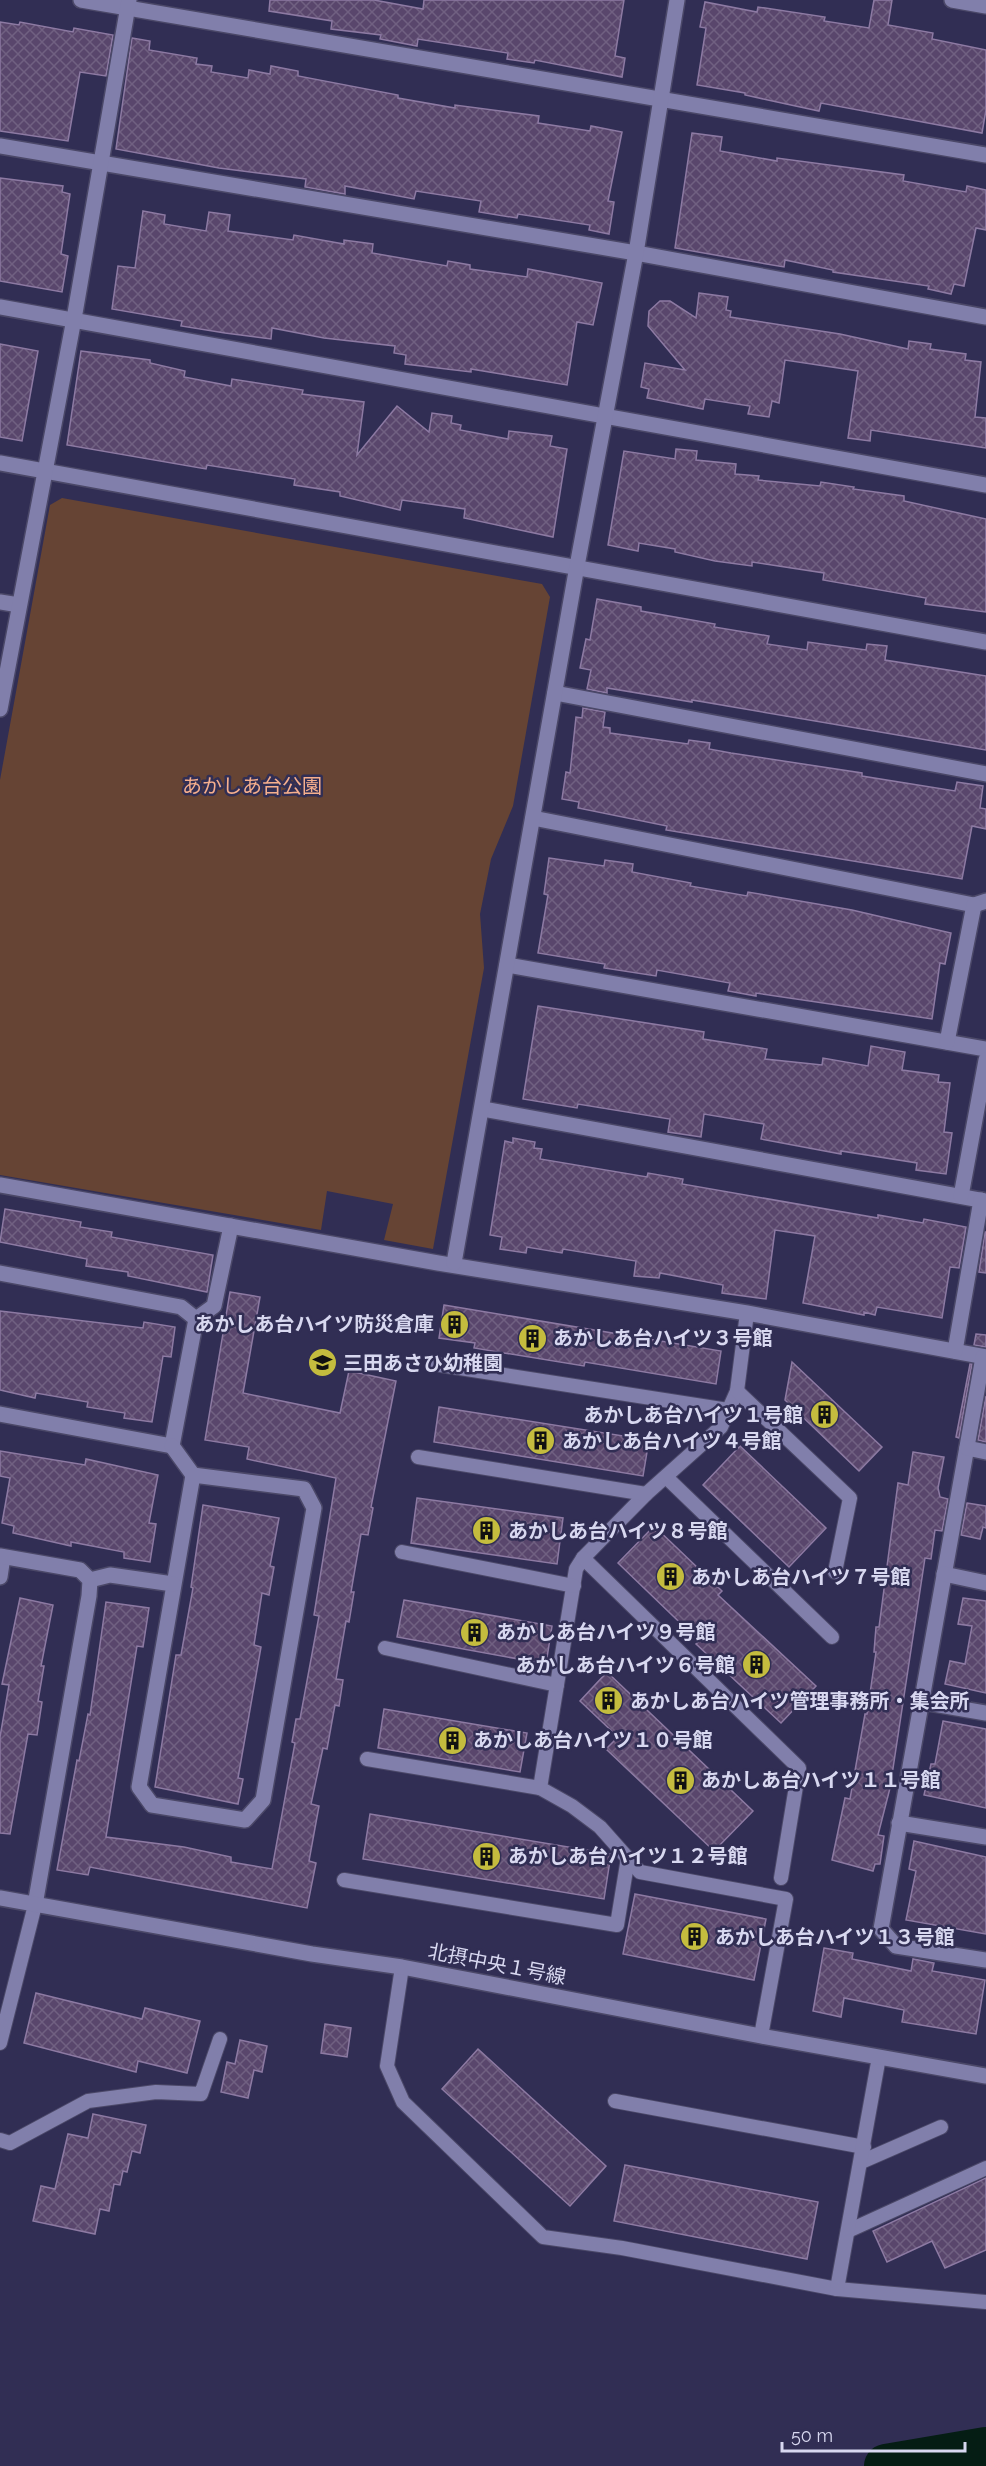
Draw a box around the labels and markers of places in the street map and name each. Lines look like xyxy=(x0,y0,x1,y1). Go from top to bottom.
building icon: あかしあ台ハイツ防災倉庫 xyxy=(439,1308,471,1340)
place label: あかしあ台ハイツ防災倉庫 xyxy=(194,1312,434,1336)
building icon: あかしあ台ハイツ３号館 xyxy=(516,1322,548,1354)
place label: あかしあ台ハイツ３号館 xyxy=(553,1326,773,1350)
school or university icon: 三田あさひ幼稚園 xyxy=(306,1347,338,1379)
place label: 三田あさひ幼稚園 xyxy=(343,1351,503,1375)
building icon: あかしあ台ハイツ１号館 xyxy=(808,1399,840,1431)
place label: あかしあ台ハイツ１号館 xyxy=(583,1403,803,1427)
building icon: あかしあ台ハイツ４号館 xyxy=(525,1425,557,1457)
place label: あかしあ台ハイツ４号館 xyxy=(562,1429,782,1453)
building icon: あかしあ台ハイツ８号館 xyxy=(471,1515,503,1547)
place label: あかしあ台ハイツ８号館 xyxy=(508,1519,728,1543)
building icon: あかしあ台ハイツ７号館 xyxy=(654,1561,686,1593)
place label: あかしあ台ハイツ７号館 xyxy=(691,1565,911,1589)
building icon: あかしあ台ハイツ９号館 xyxy=(459,1616,491,1648)
place label: あかしあ台ハイツ９号館 xyxy=(496,1620,716,1644)
building icon: あかしあ台ハイツ６号館 xyxy=(740,1649,772,1681)
place label: あかしあ台ハイツ６号館 xyxy=(515,1653,735,1677)
building icon: あかしあ台ハイツ管理事務所・集会所 xyxy=(593,1685,625,1717)
place label: あかしあ台ハイツ管理事務所・集会所 xyxy=(630,1689,970,1713)
building icon: あかしあ台ハイツ１０号館 xyxy=(436,1724,468,1756)
place label: あかしあ台ハイツ１０号館 xyxy=(473,1728,713,1752)
building icon: あかしあ台ハイツ１１号館 xyxy=(664,1764,696,1796)
place label: あかしあ台ハイツ１１号館 xyxy=(701,1768,941,1792)
building icon: あかしあ台ハイツ１２号館 xyxy=(471,1840,503,1872)
place label: あかしあ台ハイツ１２号館 xyxy=(508,1844,748,1868)
building icon: あかしあ台ハイツ１３号館 xyxy=(678,1921,710,1953)
place label: あかしあ台ハイツ１３号館 xyxy=(715,1925,955,1949)

